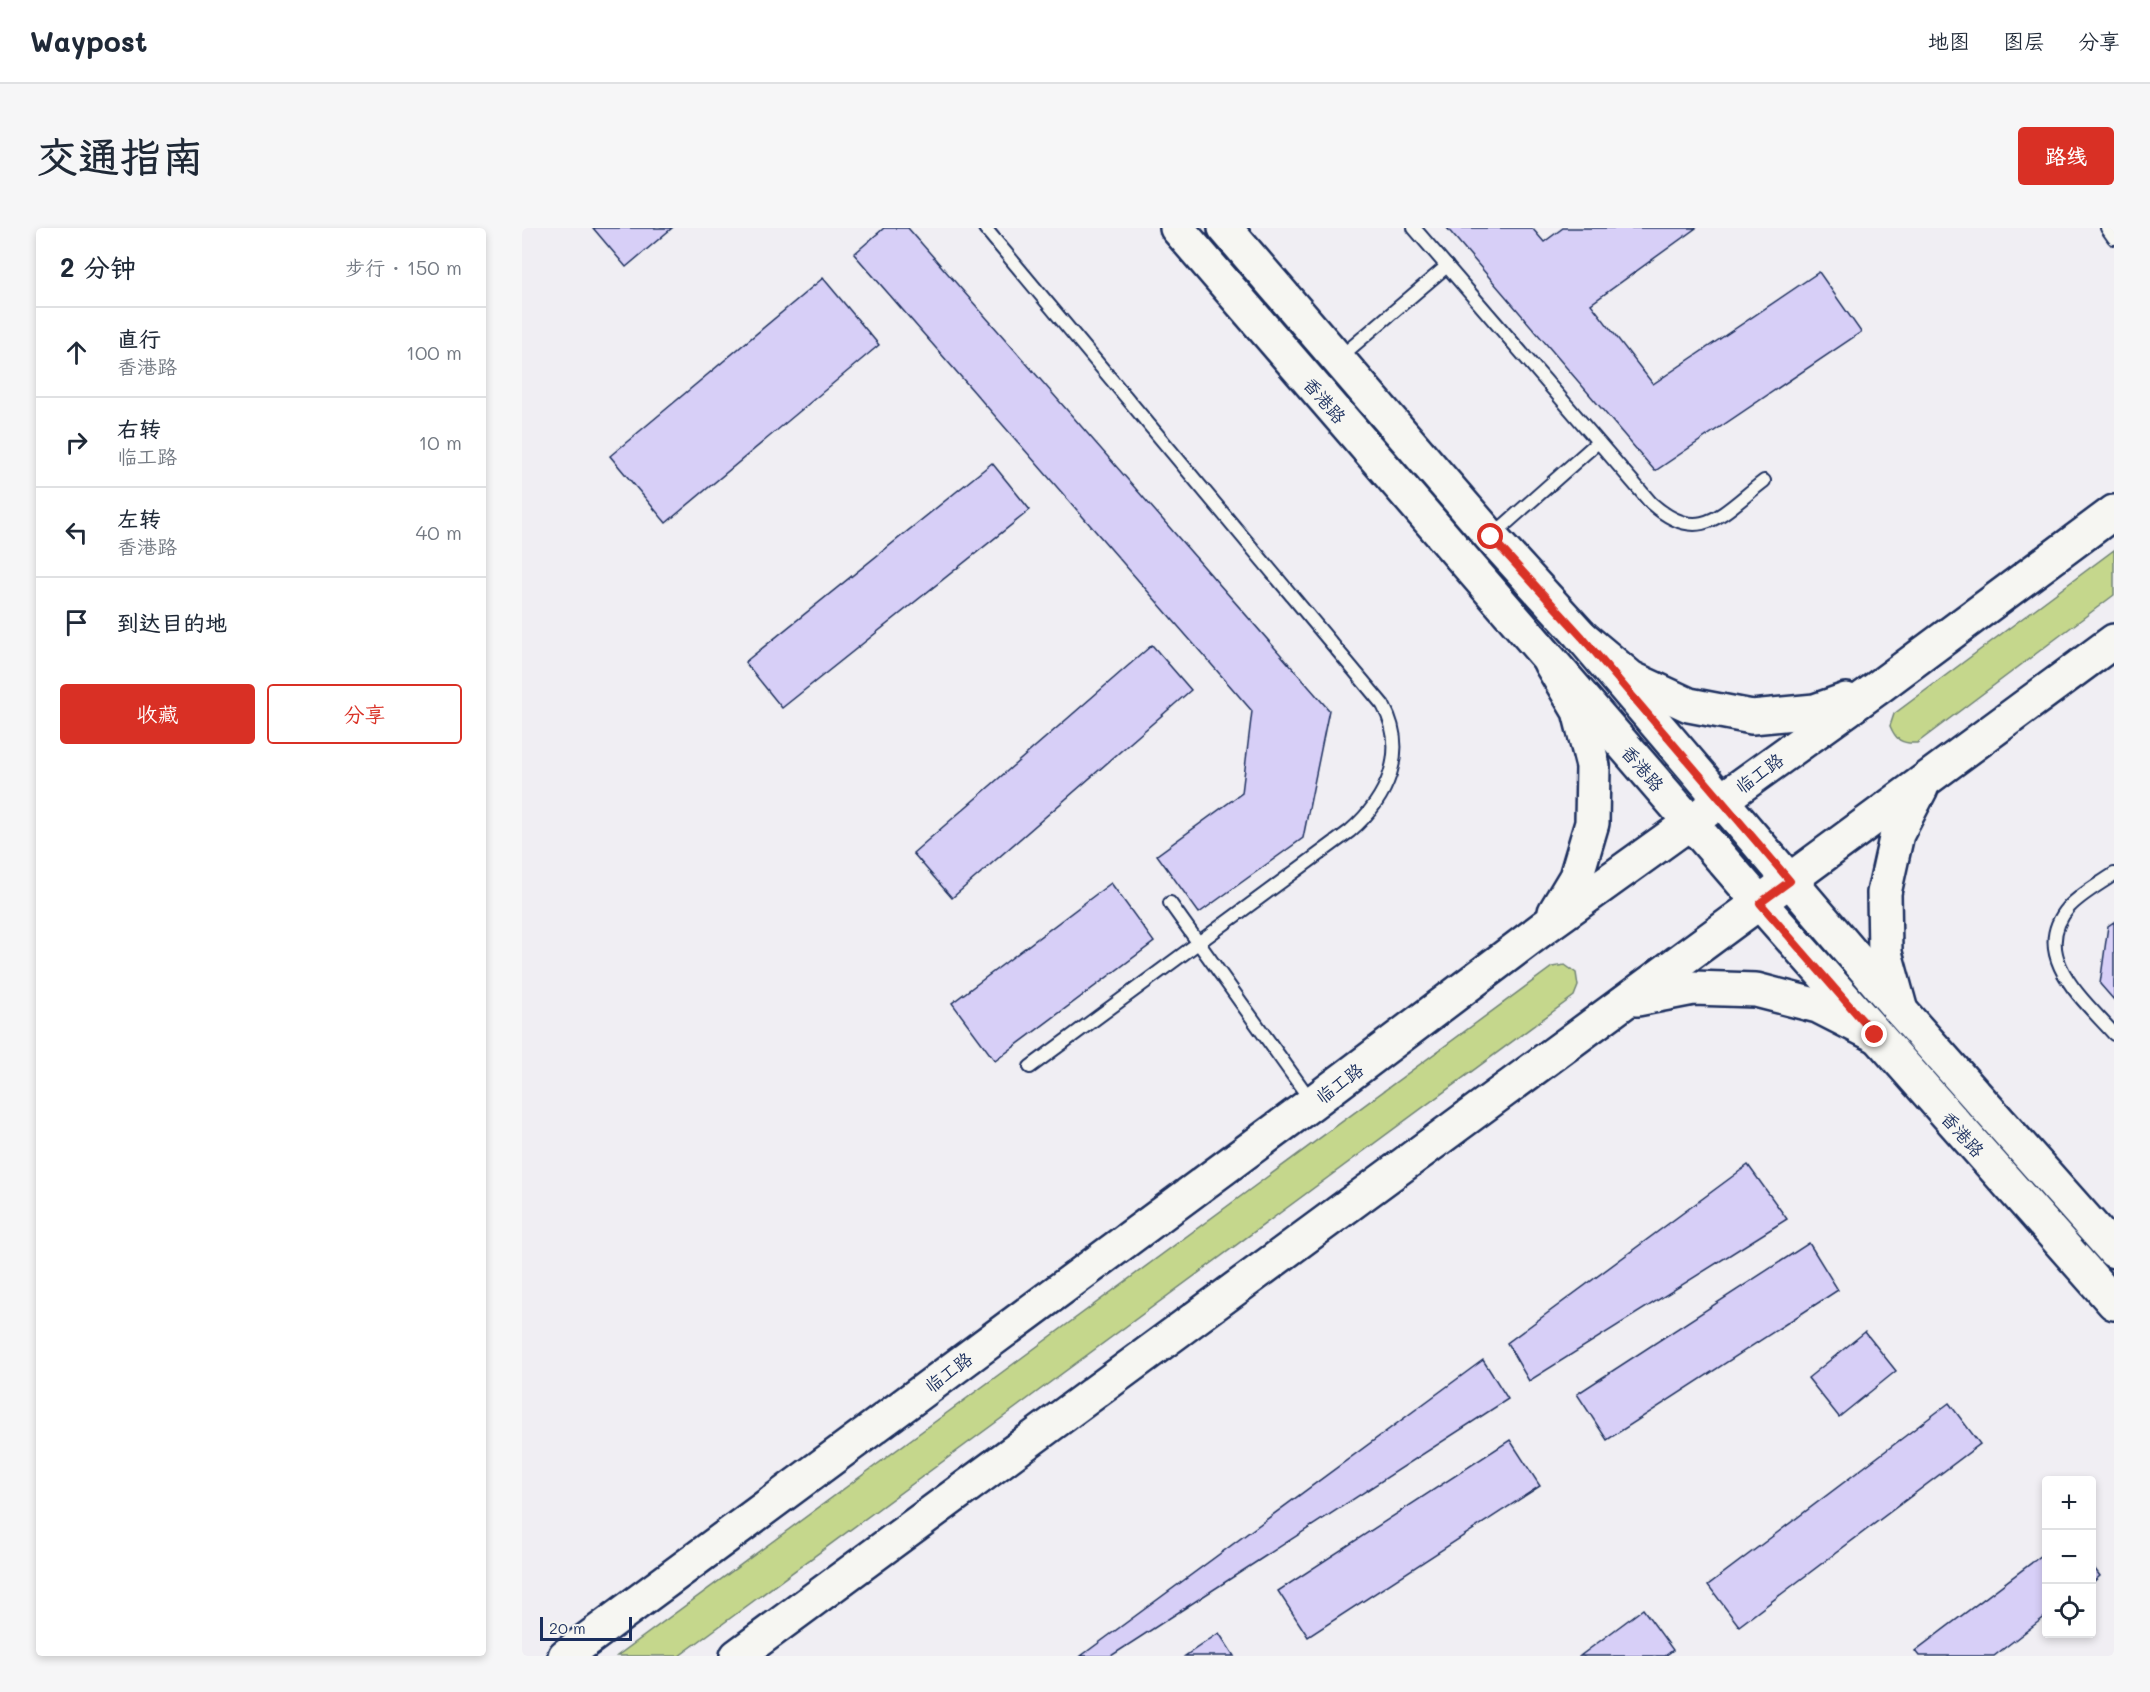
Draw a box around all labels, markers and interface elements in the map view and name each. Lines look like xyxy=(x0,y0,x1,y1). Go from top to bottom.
text: Waypost xyxy=(30,23,147,59)
text: 地图 xyxy=(1928,27,1970,54)
text: 图层 xyxy=(2003,27,2045,54)
text: 分享 xyxy=(2078,27,2120,54)
button: 路线 xyxy=(2018,127,2114,185)
text: 交通指南 xyxy=(36,128,204,183)
text: 2 分钟 xyxy=(60,250,136,284)
text: 步行 · 150 m xyxy=(345,254,462,280)
text: 直行 xyxy=(117,324,161,353)
icon: ahead xyxy=(60,336,93,369)
text: 100 m xyxy=(406,339,462,365)
text: 香港路 xyxy=(117,353,177,379)
street label: 香港路 xyxy=(1298,372,1352,428)
text: 右转 xyxy=(117,414,161,443)
icon: right xyxy=(60,426,93,459)
text: 10 m xyxy=(418,429,462,455)
text: 临工路 xyxy=(117,443,177,469)
text: 左转 xyxy=(117,504,161,533)
icon: left xyxy=(60,516,93,549)
text: 40 m xyxy=(416,519,462,545)
route start xyxy=(1477,523,1503,549)
text: 香港路 xyxy=(117,533,177,559)
icon: arrive xyxy=(60,606,93,639)
text: 到达目的地 xyxy=(117,608,227,637)
button: 收藏 xyxy=(60,684,255,744)
button: 分享 xyxy=(267,684,462,744)
street label: 香港路 xyxy=(1616,740,1670,796)
street label: 临工路 xyxy=(1730,747,1788,799)
route end xyxy=(1861,1021,1887,1047)
street label: 临工路 xyxy=(1310,1057,1368,1109)
street label: 香港路 xyxy=(1936,1106,1990,1162)
street label: 临工路 xyxy=(919,1346,977,1398)
map controls xyxy=(2042,1476,2096,1638)
button: + xyxy=(2042,1476,2096,1530)
button: − xyxy=(2042,1530,2096,1584)
button: locate xyxy=(2042,1584,2096,1638)
scale bar xyxy=(540,1614,632,1642)
text: 20 m xyxy=(549,1617,586,1638)

